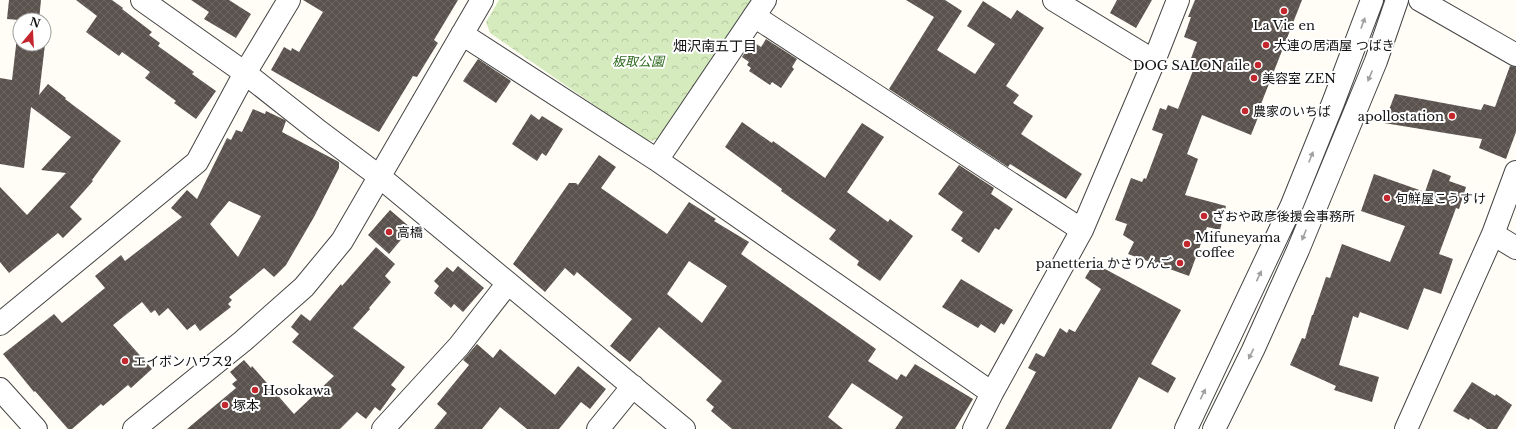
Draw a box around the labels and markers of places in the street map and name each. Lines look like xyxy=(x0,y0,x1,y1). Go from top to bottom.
marker: La Vie en xyxy=(1279,6,1289,16)
place label: La Vie en xyxy=(1253,17,1315,34)
place label: 大連の居酒屋 つばき xyxy=(1274,37,1395,54)
marker: 大連の居酒屋 つばき xyxy=(1261,40,1271,50)
place label: DOG SALON aile xyxy=(1133,57,1250,74)
marker: DOG SALON aile xyxy=(1253,60,1263,70)
place label: 美容室 ZEN xyxy=(1262,70,1336,87)
marker: 美容室 ZEN xyxy=(1249,73,1259,83)
place label: 農家のいちば xyxy=(1253,103,1331,120)
marker: 農家のいちば xyxy=(1240,106,1250,116)
place label: apollostation xyxy=(1358,108,1444,125)
marker: apollostation xyxy=(1447,111,1457,121)
place label: 旬鮮屋こうすけ xyxy=(1395,190,1486,207)
marker: 旬鮮屋こうすけ xyxy=(1382,193,1392,203)
place label: ざおや政彦後援会事務所 xyxy=(1212,208,1355,225)
marker: ざおや政彦後援会事務所 xyxy=(1199,211,1209,221)
place label: 高橋 xyxy=(397,224,423,241)
marker: 高橋 xyxy=(384,227,394,237)
place label: Mifuneyama coffee xyxy=(1195,229,1281,261)
marker: Mifuneyama coffee xyxy=(1182,239,1192,249)
place label: panetteria かさりんご xyxy=(1036,255,1172,272)
marker: panetteria かさりんご xyxy=(1175,258,1185,268)
place label: エイボンハウス2 xyxy=(133,353,232,370)
marker: エイボンハウス2 xyxy=(120,356,130,366)
place label: Hosokawa xyxy=(263,382,331,399)
marker: Hosokawa xyxy=(250,385,260,395)
place label: 塚本 xyxy=(233,397,259,414)
marker: 塚本 xyxy=(220,400,230,410)

